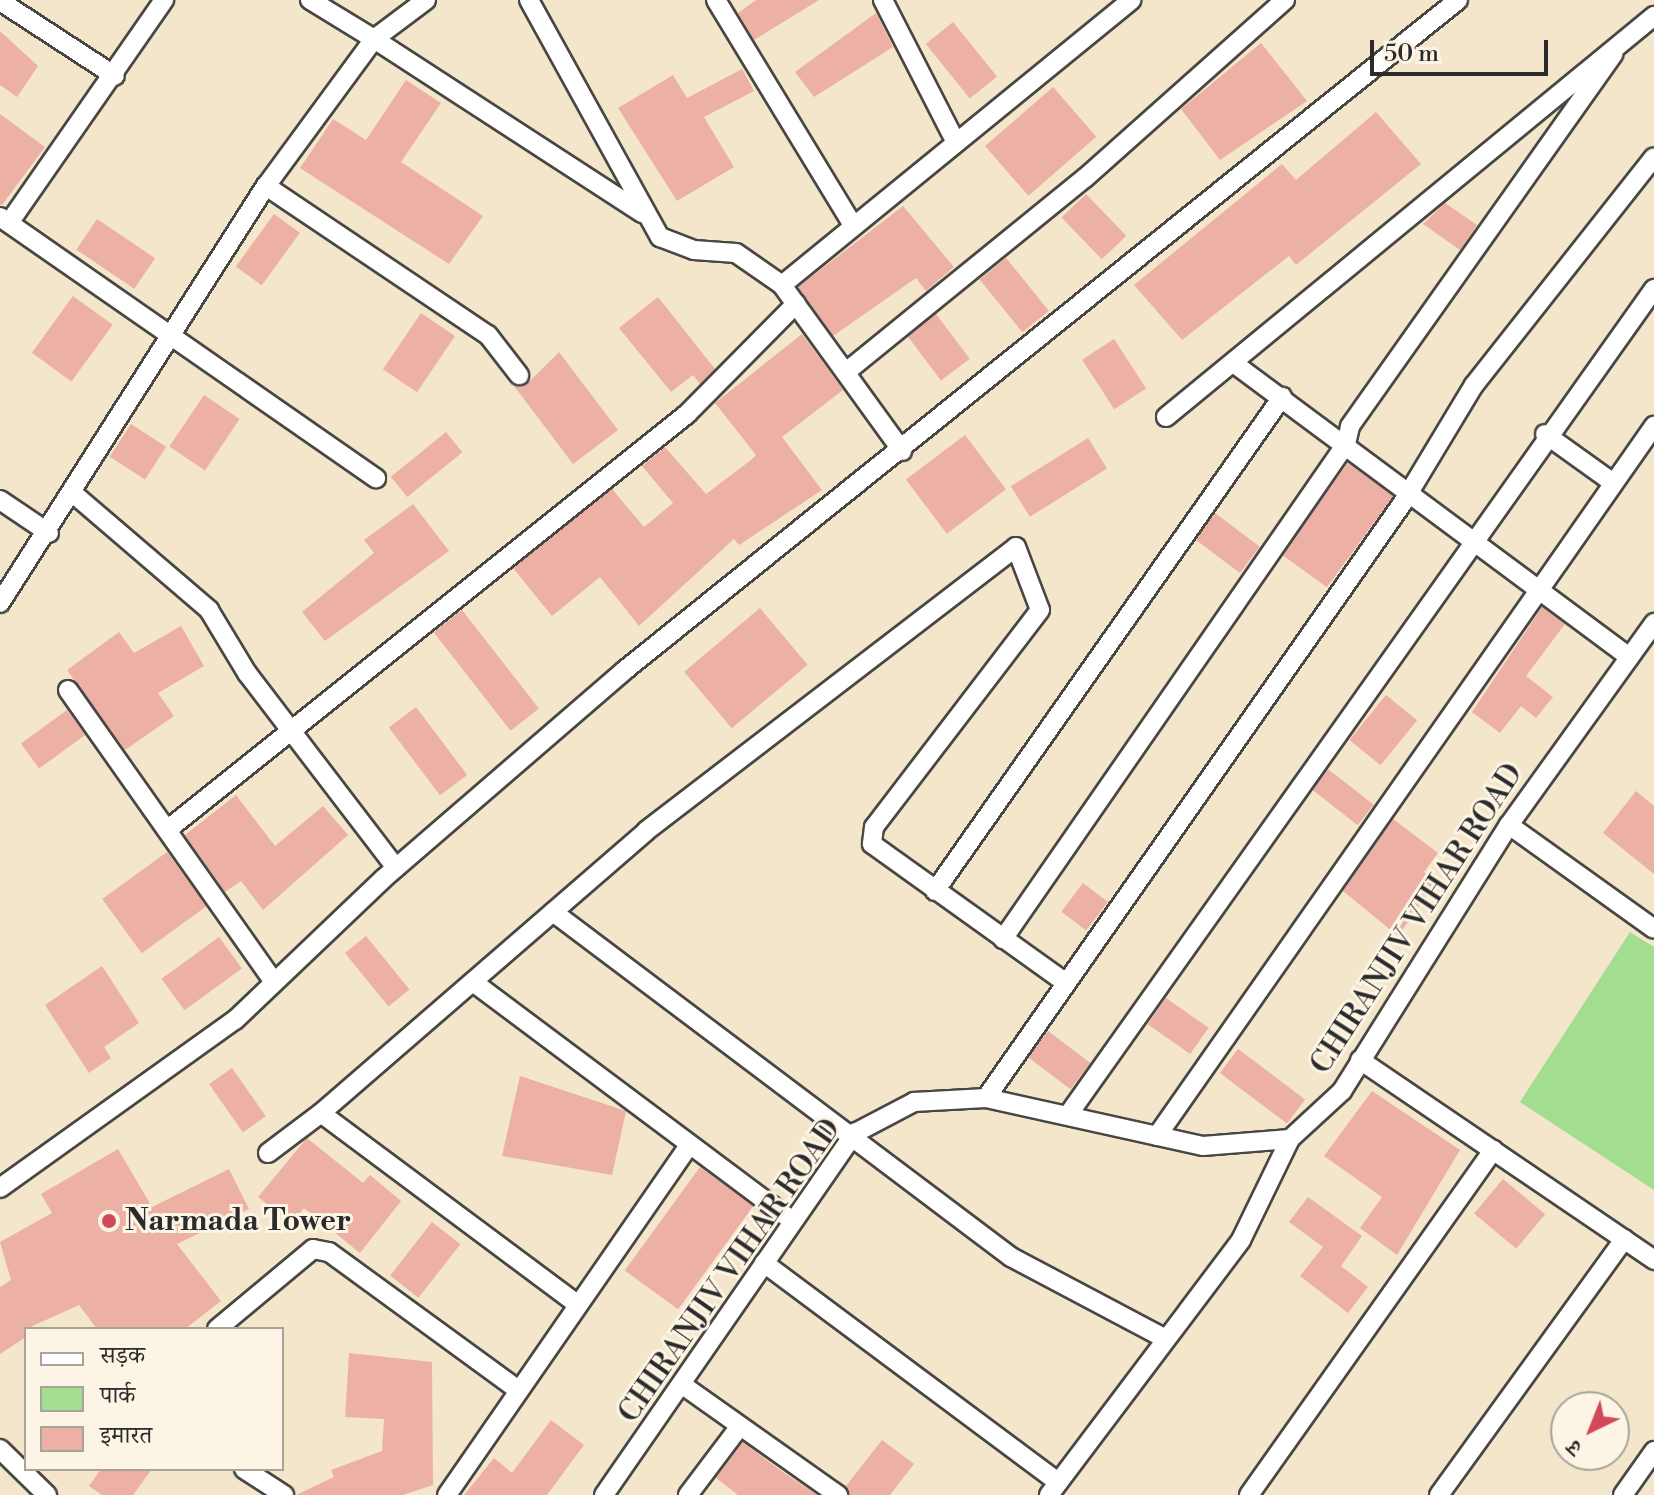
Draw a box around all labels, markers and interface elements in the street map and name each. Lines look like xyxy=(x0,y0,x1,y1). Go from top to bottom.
scale bar xyxy=(1374,24,1552,74)
text: 50 m xyxy=(1384,39,1439,69)
street label: CHIRANJIV VIHAR ROAD xyxy=(1303,757,1531,1081)
street label: CHIRANJIV VIHAR ROAD xyxy=(611,1112,849,1430)
place label: Narmada Tower xyxy=(125,1203,351,1239)
marker: Narmada Tower xyxy=(100,1212,118,1230)
legend xyxy=(24,1327,284,1471)
text: सड़क xyxy=(100,1341,145,1371)
text: पार्क xyxy=(100,1381,135,1411)
north arrow xyxy=(1550,1391,1630,1471)
text: इमारत xyxy=(100,1421,152,1451)
text: उ xyxy=(1561,1434,1588,1461)

